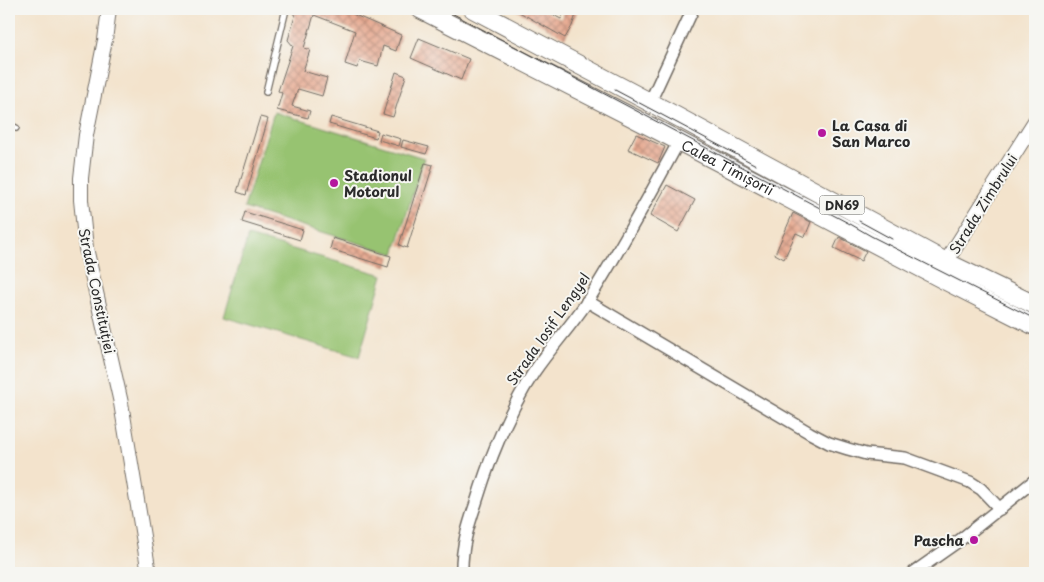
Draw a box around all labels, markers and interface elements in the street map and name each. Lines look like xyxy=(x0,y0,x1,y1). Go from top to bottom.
place label: La Casa di San Marco xyxy=(832,115,910,152)
marker: La Casa di San Marco xyxy=(816,127,828,139)
street label: Calea Timișorii xyxy=(678,134,778,200)
street label: Strada Zimbrului xyxy=(944,150,1022,258)
place label: Stadionul Motorul xyxy=(344,165,412,202)
marker: Stadionul Motorul xyxy=(328,177,340,189)
road number: DN69 xyxy=(820,196,864,214)
street label: Strada Constituției xyxy=(73,226,121,356)
street label: Strada Iosif Lengyel xyxy=(501,268,595,390)
place label: Pascha xyxy=(914,530,965,551)
marker: Pascha xyxy=(968,534,980,546)

